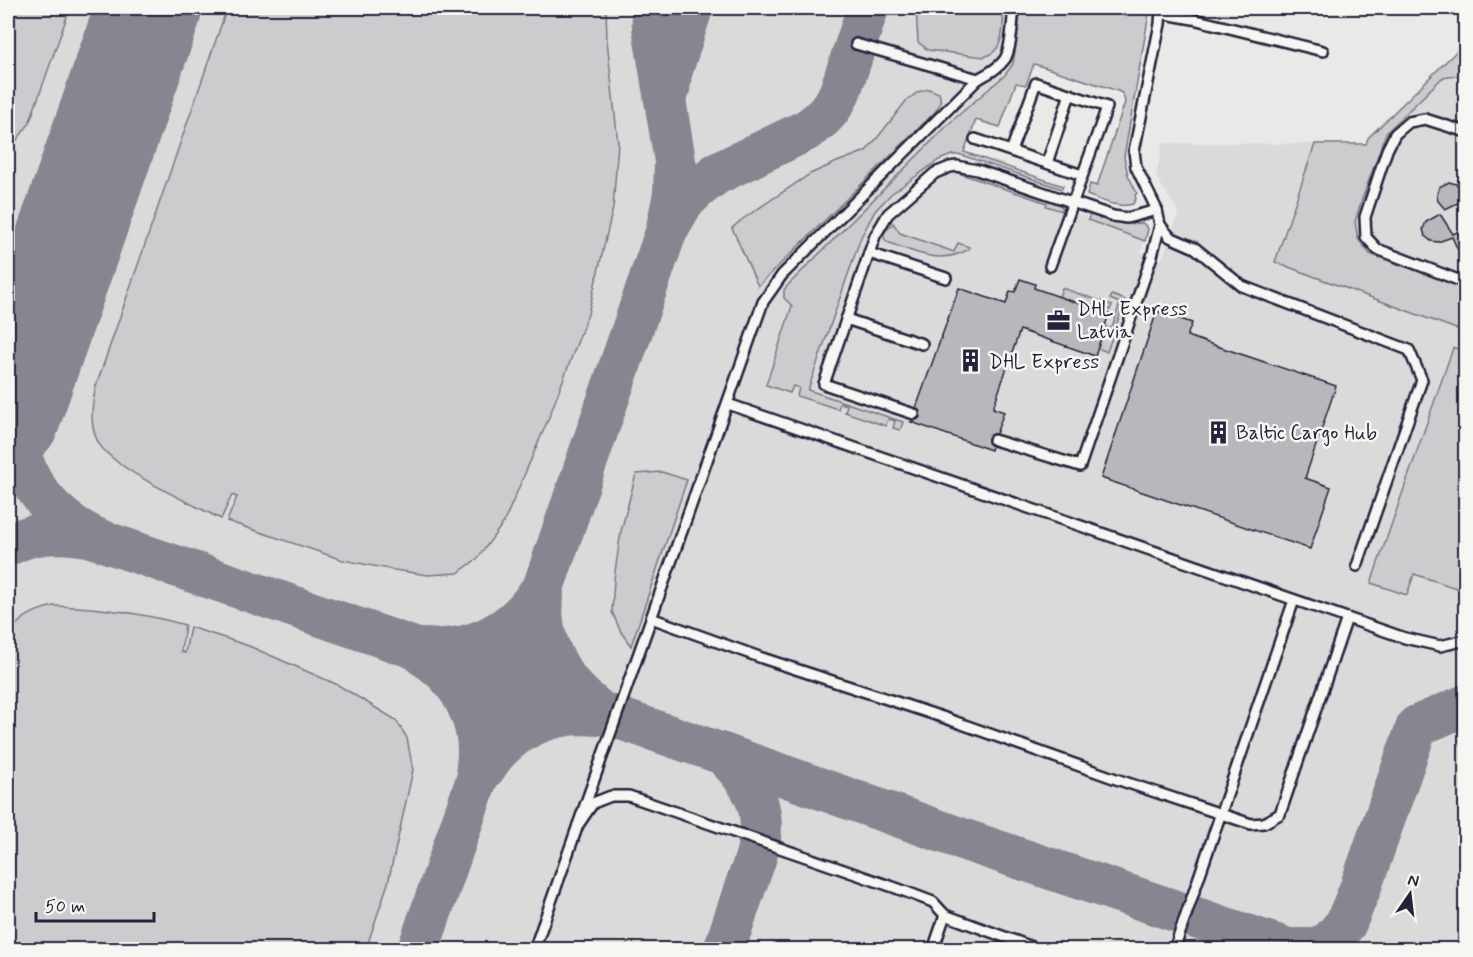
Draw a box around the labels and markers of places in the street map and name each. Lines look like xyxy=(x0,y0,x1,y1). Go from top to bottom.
place label: DHL Express Latvia xyxy=(1077,296,1187,346)
office icon: DHL Express Latvia xyxy=(1046,307,1072,333)
building icon: DHL Express xyxy=(958,348,984,374)
place label: DHL Express xyxy=(989,349,1099,376)
building icon: Baltic Cargo Hub xyxy=(1205,419,1231,445)
place label: Baltic Cargo Hub xyxy=(1236,420,1377,447)

